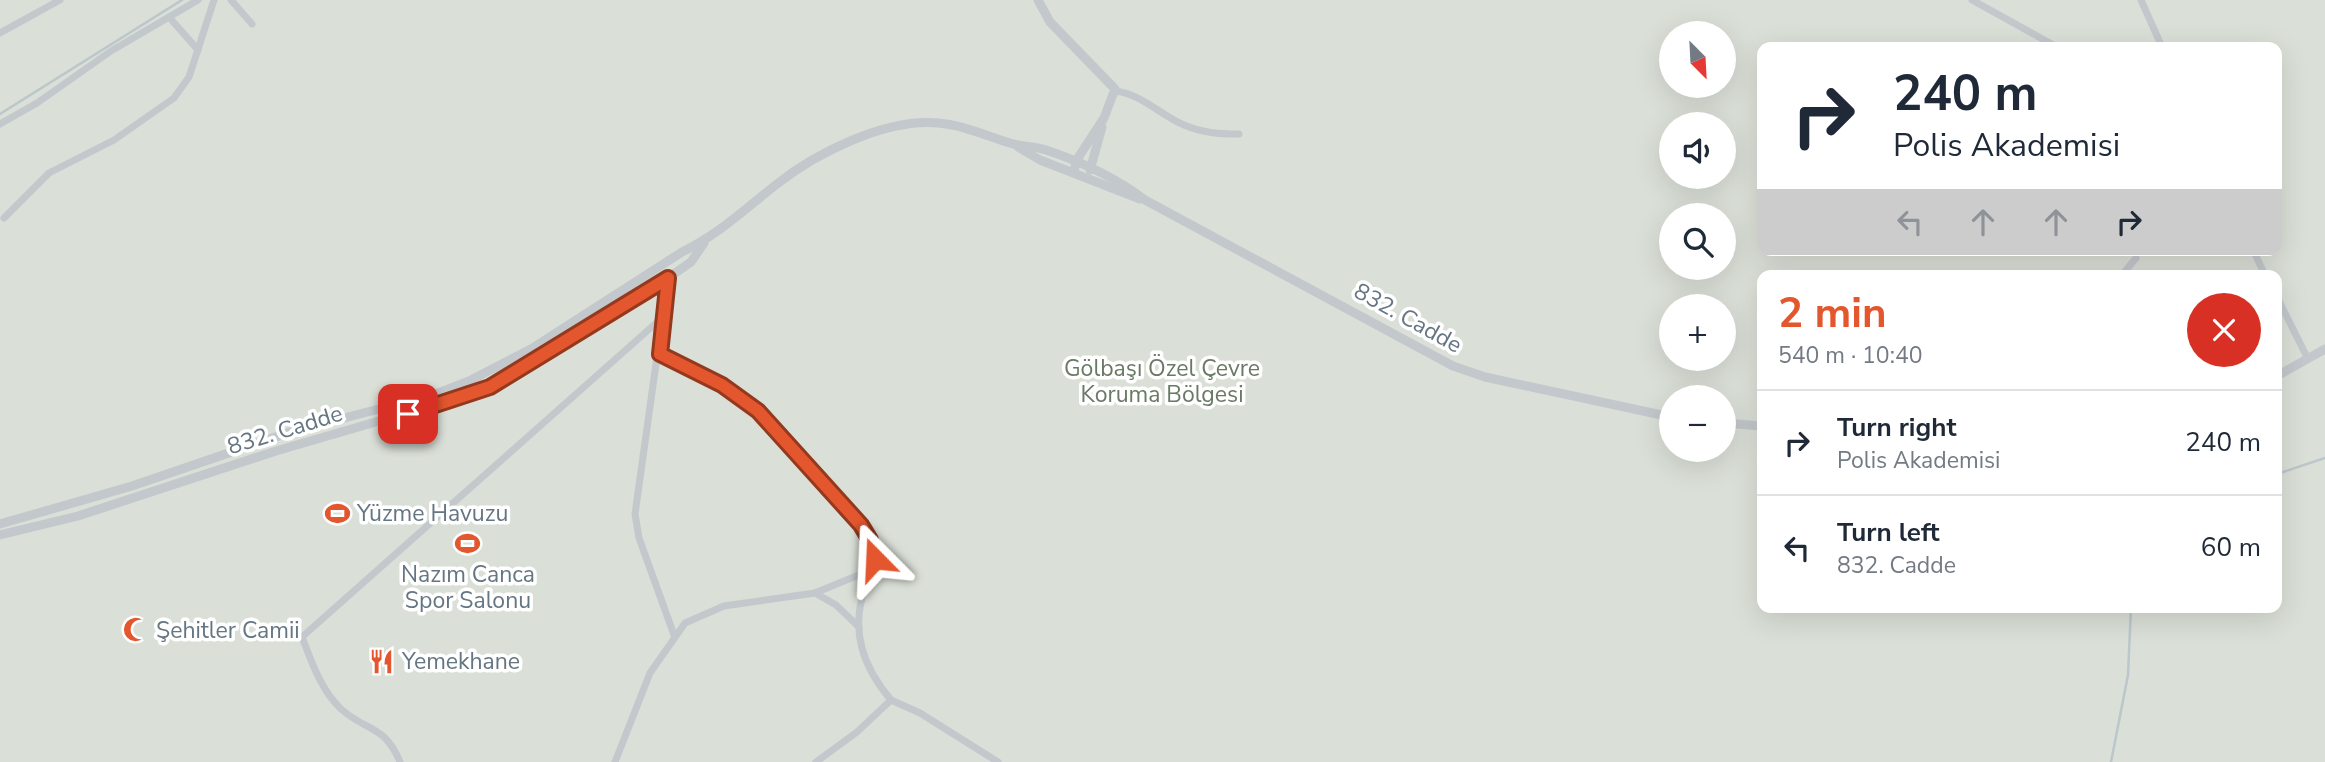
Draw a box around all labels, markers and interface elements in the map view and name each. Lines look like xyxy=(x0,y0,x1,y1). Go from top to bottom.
north arrow xyxy=(1659,21,1736,98)
map controls xyxy=(1659,21,1736,462)
text: 240 m xyxy=(1893,60,2037,127)
icon: right xyxy=(1778,70,1869,161)
button: sound xyxy=(1659,112,1736,189)
text: Polis Akademisi xyxy=(1893,124,2120,167)
button: search xyxy=(1659,203,1736,280)
icon: left xyxy=(1891,203,1929,241)
icon: ahead xyxy=(1964,203,2002,241)
icon: ahead xyxy=(2037,203,2075,241)
icon: right xyxy=(2110,203,2148,241)
street label: 832. Cadde xyxy=(1348,276,1468,360)
text: 2 min xyxy=(1778,285,1887,342)
button: close xyxy=(2187,293,2261,367)
button: + xyxy=(1659,294,1736,371)
text: 540 m · 10:40 xyxy=(1778,340,1923,371)
park label: Gölbaşı Özel Çevre Koruma Bölgesi xyxy=(1064,353,1260,410)
pin xyxy=(378,384,438,444)
button: − xyxy=(1659,385,1736,462)
icon: arrive xyxy=(389,395,427,433)
street label: 832. Cadde xyxy=(224,398,346,462)
text: Turn right xyxy=(1837,410,1956,445)
icon: right xyxy=(1778,424,1816,462)
text: 240 m xyxy=(2185,425,2261,460)
text: Polis Akademisi xyxy=(1837,445,2000,476)
place label: Yüzme Havuzu xyxy=(356,498,508,529)
sports icon: Yüzme Havuzu xyxy=(323,499,351,527)
text: Turn left xyxy=(1837,515,1940,550)
position arrow xyxy=(838,522,912,596)
icon: left xyxy=(1778,529,1816,567)
sports icon: Nazım Canca Spor Salonu xyxy=(454,530,482,558)
text: 60 m xyxy=(2201,530,2261,565)
text: 832. Cadde xyxy=(1837,550,1956,581)
place label: Nazım Canca Spor Salonu xyxy=(401,559,535,616)
place label: Şehitler Camii xyxy=(156,615,300,646)
mosque icon: Şehitler Camii xyxy=(122,616,150,644)
place label: Yemekhane xyxy=(401,646,520,677)
restaurant icon: Yemekhane xyxy=(368,647,396,675)

